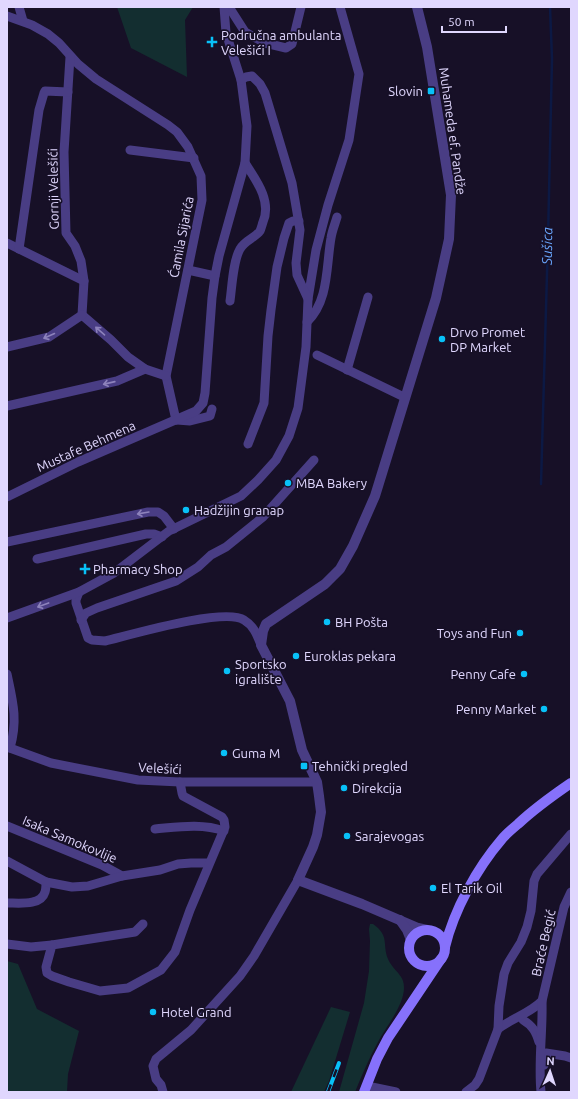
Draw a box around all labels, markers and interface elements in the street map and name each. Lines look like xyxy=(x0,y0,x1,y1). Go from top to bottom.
scale bar xyxy=(442,8,506,34)
text: 50 m xyxy=(448,15,475,28)
place label: Područna ambulanta Velešići I xyxy=(221,28,342,57)
marker: Područna ambulanta Velešići I xyxy=(206,36,218,48)
street label: Muhameda ef. Pandže xyxy=(437,66,469,196)
place label: Slovin xyxy=(388,84,423,98)
marker: Slovin xyxy=(426,86,436,96)
street label: Gornji Velešići xyxy=(45,148,61,230)
street label: Ćamila Sijarića xyxy=(166,195,196,279)
water label: Sušica xyxy=(539,226,555,266)
place label: Drvo Promet DP Market xyxy=(450,325,525,354)
one-way arrow xyxy=(95,326,105,335)
one-way arrow xyxy=(43,332,55,340)
marker: Drvo Promet DP Market xyxy=(437,334,447,344)
one-way arrow xyxy=(102,380,115,387)
street label: Mustafe Behmena xyxy=(34,418,138,474)
place label: MBA Bakery xyxy=(296,476,367,490)
marker: MBA Bakery xyxy=(283,478,293,488)
place label: Hadžijin granap xyxy=(194,503,284,517)
marker: Hadžijin granap xyxy=(181,505,191,515)
one-way arrow xyxy=(137,510,150,518)
place label: Pharmacy Shop xyxy=(93,562,183,576)
marker: Pharmacy Shop xyxy=(80,564,90,574)
one-way arrow xyxy=(37,602,50,609)
place label: BH Pošta xyxy=(335,615,388,629)
marker: BH Pošta xyxy=(322,617,332,627)
place label: Toys and Fun xyxy=(437,626,512,640)
marker: Toys and Fun xyxy=(515,628,525,638)
place label: Euroklas pekara xyxy=(304,649,396,663)
marker: Euroklas pekara xyxy=(291,651,301,661)
place label: Sportsko igralište xyxy=(235,657,287,686)
marker: Sportsko igralište xyxy=(222,666,232,676)
place label: Penny Cafe xyxy=(451,667,516,681)
marker: Penny Cafe xyxy=(519,669,529,679)
place label: Penny Market xyxy=(456,702,536,716)
marker: Penny Market xyxy=(539,704,549,714)
place label: Guma M xyxy=(232,746,280,760)
marker: Guma M xyxy=(219,748,229,758)
place label: Tehnički pregled xyxy=(312,759,408,773)
street label: Velešići xyxy=(138,760,182,776)
marker: Tehnički pregled xyxy=(299,761,309,771)
place label: Direkcija xyxy=(352,781,402,795)
marker: Direkcija xyxy=(339,783,349,793)
street label: Isaka Samokovlije xyxy=(21,813,119,865)
place label: Sarajevogas xyxy=(355,829,425,843)
marker: Sarajevogas xyxy=(342,831,352,841)
place label: El Tarik Oil xyxy=(441,881,503,895)
marker: El Tarik Oil xyxy=(428,883,438,893)
street label: Braće Begić xyxy=(529,908,557,978)
place label: Hotel Grand xyxy=(161,1005,232,1019)
marker: Hotel Grand xyxy=(148,1007,158,1017)
north arrow xyxy=(530,1051,570,1091)
text: N xyxy=(546,1055,555,1067)

